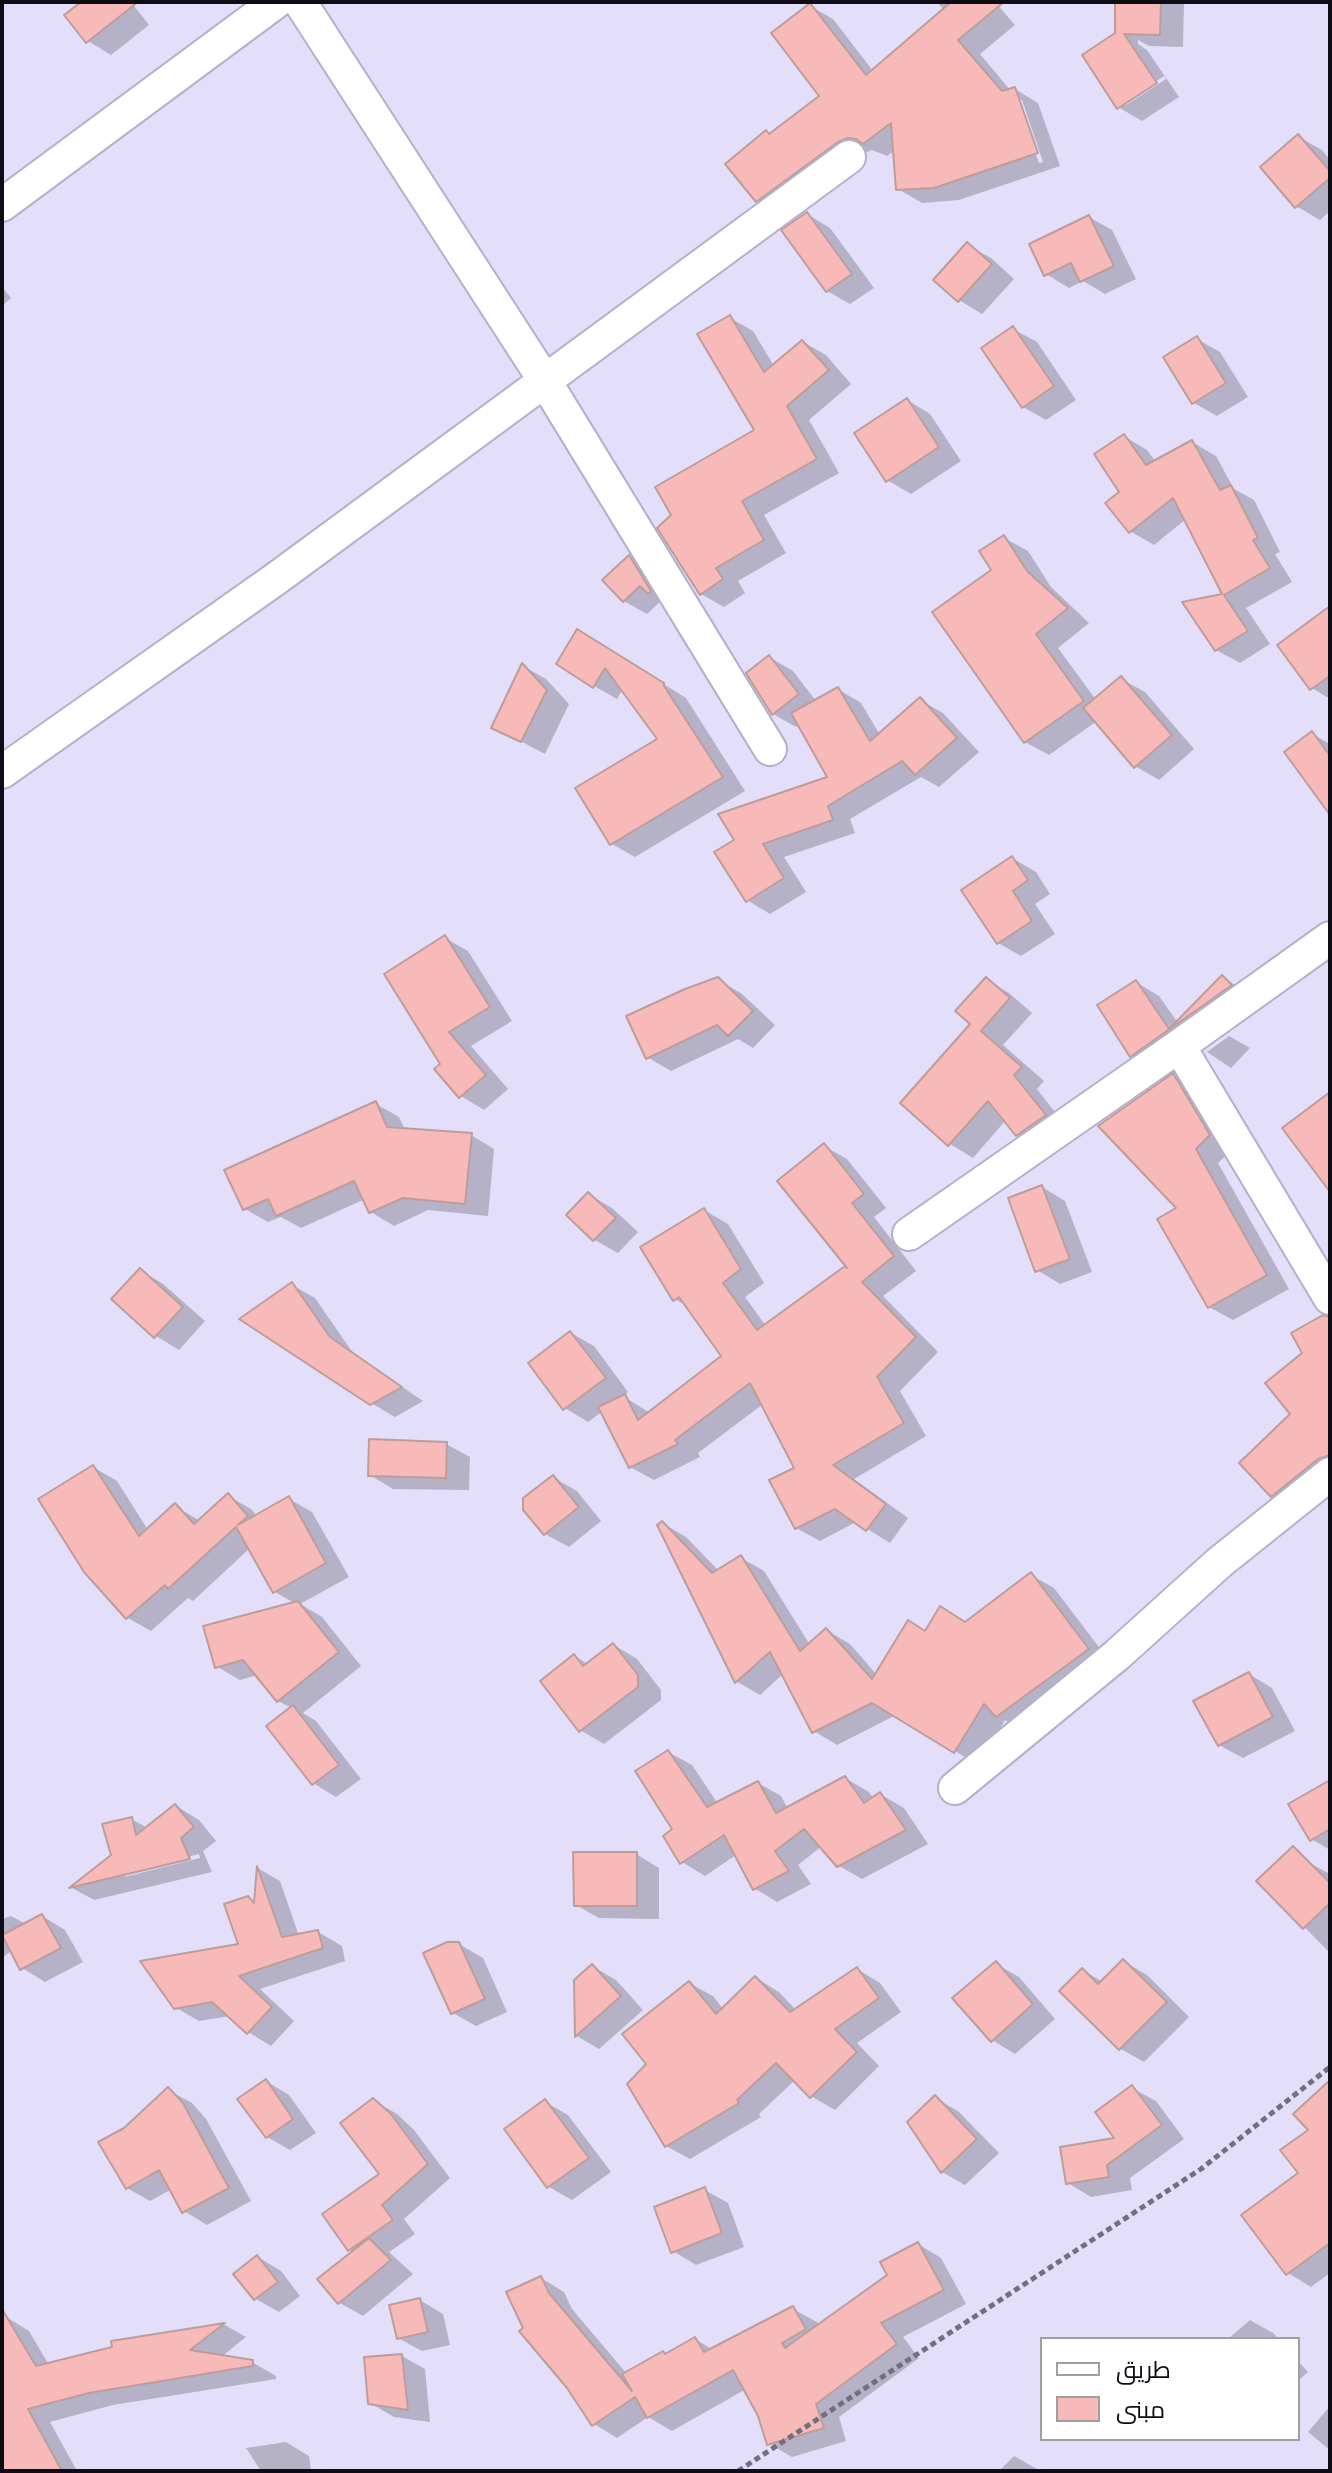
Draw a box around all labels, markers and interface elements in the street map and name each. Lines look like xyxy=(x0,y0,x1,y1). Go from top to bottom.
legend xyxy=(1040,2337,1300,2441)
text: طريق xyxy=(1116,2353,1171,2388)
text: مبنى xyxy=(1116,2393,1165,2428)

